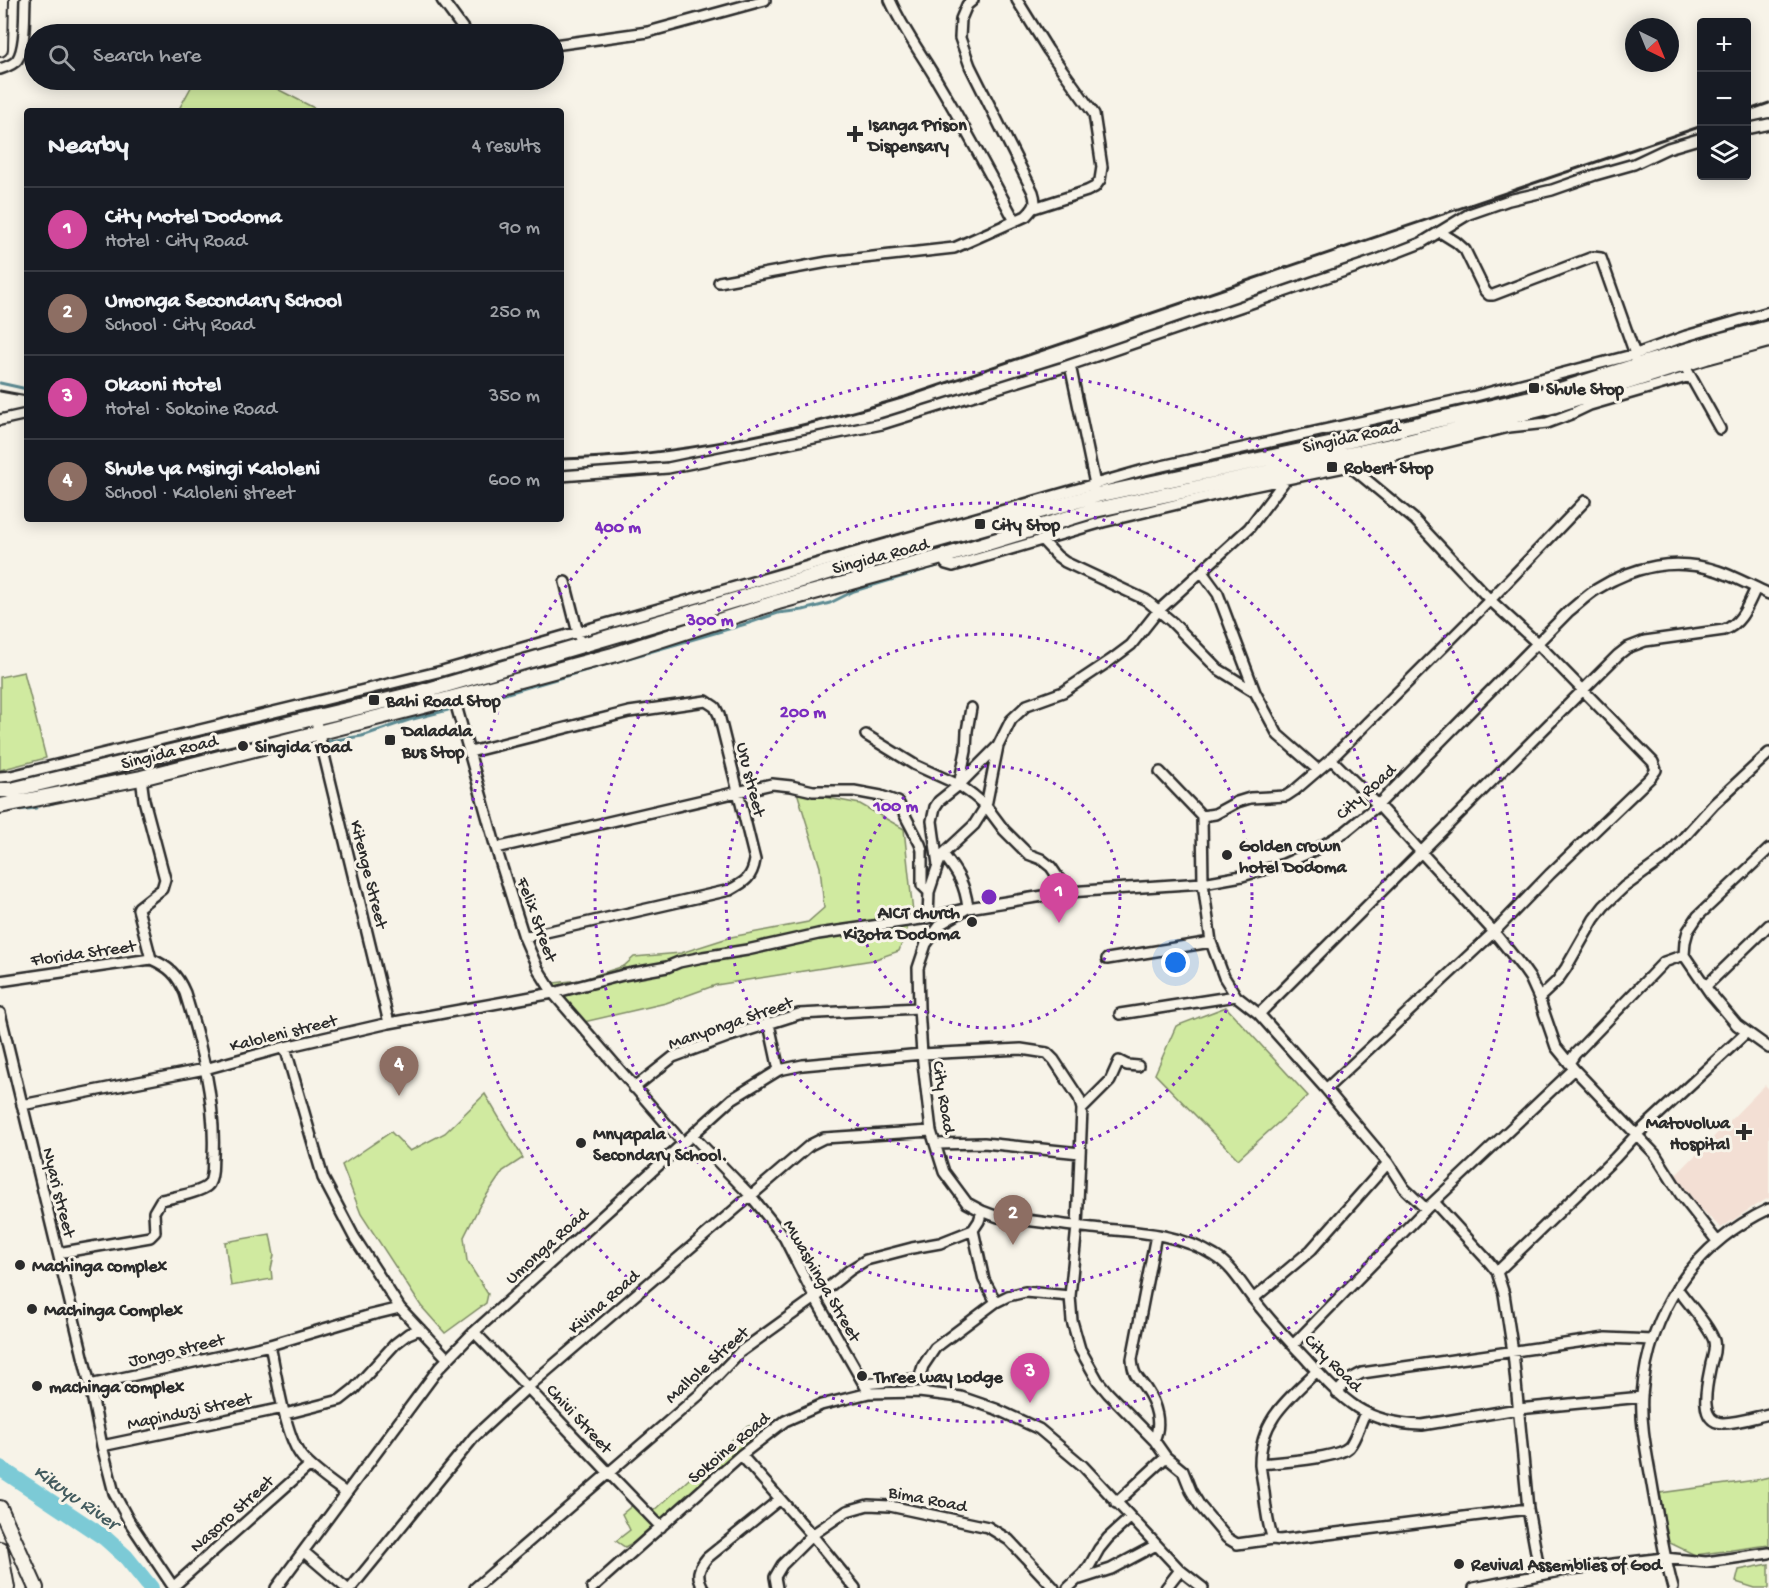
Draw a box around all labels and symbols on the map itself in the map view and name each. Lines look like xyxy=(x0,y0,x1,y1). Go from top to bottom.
north arrow xyxy=(1625,18,1679,72)
place label: Isanga Prison Dispensary xyxy=(866,116,967,158)
marker: Isanga Prison Dispensary xyxy=(846,125,864,143)
place label: Shule Stop xyxy=(1546,380,1624,401)
marker: Shule Stop xyxy=(1527,381,1541,395)
street label: Singida Road xyxy=(1301,418,1404,459)
place label: Robert Stop xyxy=(1343,459,1434,480)
marker: Robert Stop xyxy=(1325,460,1339,474)
place label: City Stop xyxy=(991,516,1060,537)
marker: City Stop xyxy=(973,517,987,531)
text: 400 m xyxy=(594,518,641,539)
street label: Singida Road xyxy=(830,534,933,580)
text: 300 m xyxy=(686,611,734,632)
place label: Bahi Road Stop xyxy=(385,692,501,713)
marker: Bahi Road Stop xyxy=(367,693,381,707)
text: 200 m xyxy=(780,703,826,724)
place label: Daladala Bus Stop xyxy=(400,722,473,764)
street label: Singida Road xyxy=(119,731,222,776)
marker: Daladala Bus Stop xyxy=(383,733,397,747)
place label: Singida road xyxy=(255,738,353,759)
marker: Singida road xyxy=(236,739,250,753)
street label: Uru street xyxy=(730,740,769,820)
street label: City Road xyxy=(1332,760,1402,825)
text: 100 m xyxy=(873,797,919,818)
street label: Kitenge Street xyxy=(344,818,392,932)
place label: Golden crown hotel Dodoma xyxy=(1239,837,1348,879)
marker: Golden crown hotel Dodoma xyxy=(1220,848,1234,862)
street label: Felix Street xyxy=(510,874,561,966)
pin: 1 xyxy=(1040,874,1078,923)
centre of rings xyxy=(979,887,999,907)
place label: AICT church Kizota Dodoma xyxy=(843,904,961,946)
marker: AICT church Kizota Dodoma xyxy=(965,915,979,929)
street label: Florida Street xyxy=(29,937,139,972)
your location xyxy=(1161,948,1190,977)
street label: Manyonga Street xyxy=(666,993,797,1055)
street label: Kaloleni street xyxy=(228,1011,341,1058)
pin: 4 xyxy=(380,1046,418,1096)
street label: City Road xyxy=(926,1059,959,1137)
place label: Matovolwa Hospital xyxy=(1646,1114,1731,1156)
marker: Matovolwa Hospital xyxy=(1735,1123,1753,1141)
place label: Mnyapala Secondary School. xyxy=(593,1125,727,1167)
marker: Mnyapala Secondary School. xyxy=(574,1136,588,1150)
street label: Nyari street xyxy=(36,1146,79,1241)
pin: 2 xyxy=(994,1196,1032,1245)
street label: Umonga Road xyxy=(502,1203,595,1290)
street label: Mwashinga Street xyxy=(777,1216,865,1348)
place label: Machinga complex xyxy=(32,1257,168,1278)
marker: Machinga complex xyxy=(13,1258,27,1272)
street label: Kivina Road xyxy=(565,1265,646,1340)
place label: Machinga Complex xyxy=(44,1301,183,1322)
marker: Machinga Complex xyxy=(25,1302,39,1316)
street label: Mallole Street xyxy=(662,1322,755,1409)
street label: Jongo street xyxy=(127,1330,228,1373)
street label: City Road xyxy=(1299,1330,1367,1398)
pin: 3 xyxy=(1010,1354,1050,1403)
place label: Three way Lodge xyxy=(872,1368,1004,1389)
marker: Three way Lodge xyxy=(855,1369,869,1383)
place label: machinga complex xyxy=(49,1378,185,1399)
marker: machinga complex xyxy=(30,1379,44,1393)
street label: Chivi Street xyxy=(541,1381,617,1460)
street label: Mapinduzi Street xyxy=(125,1389,255,1436)
street label: Sokoine Road xyxy=(684,1408,776,1489)
water label: Kikuyu River xyxy=(28,1461,125,1539)
street label: Nasoro Street xyxy=(186,1471,280,1558)
street label: Bima Road xyxy=(886,1482,970,1519)
place label: Revival Assemblies of God xyxy=(1470,1556,1664,1577)
marker: Revival Assemblies of God xyxy=(1452,1557,1466,1571)

